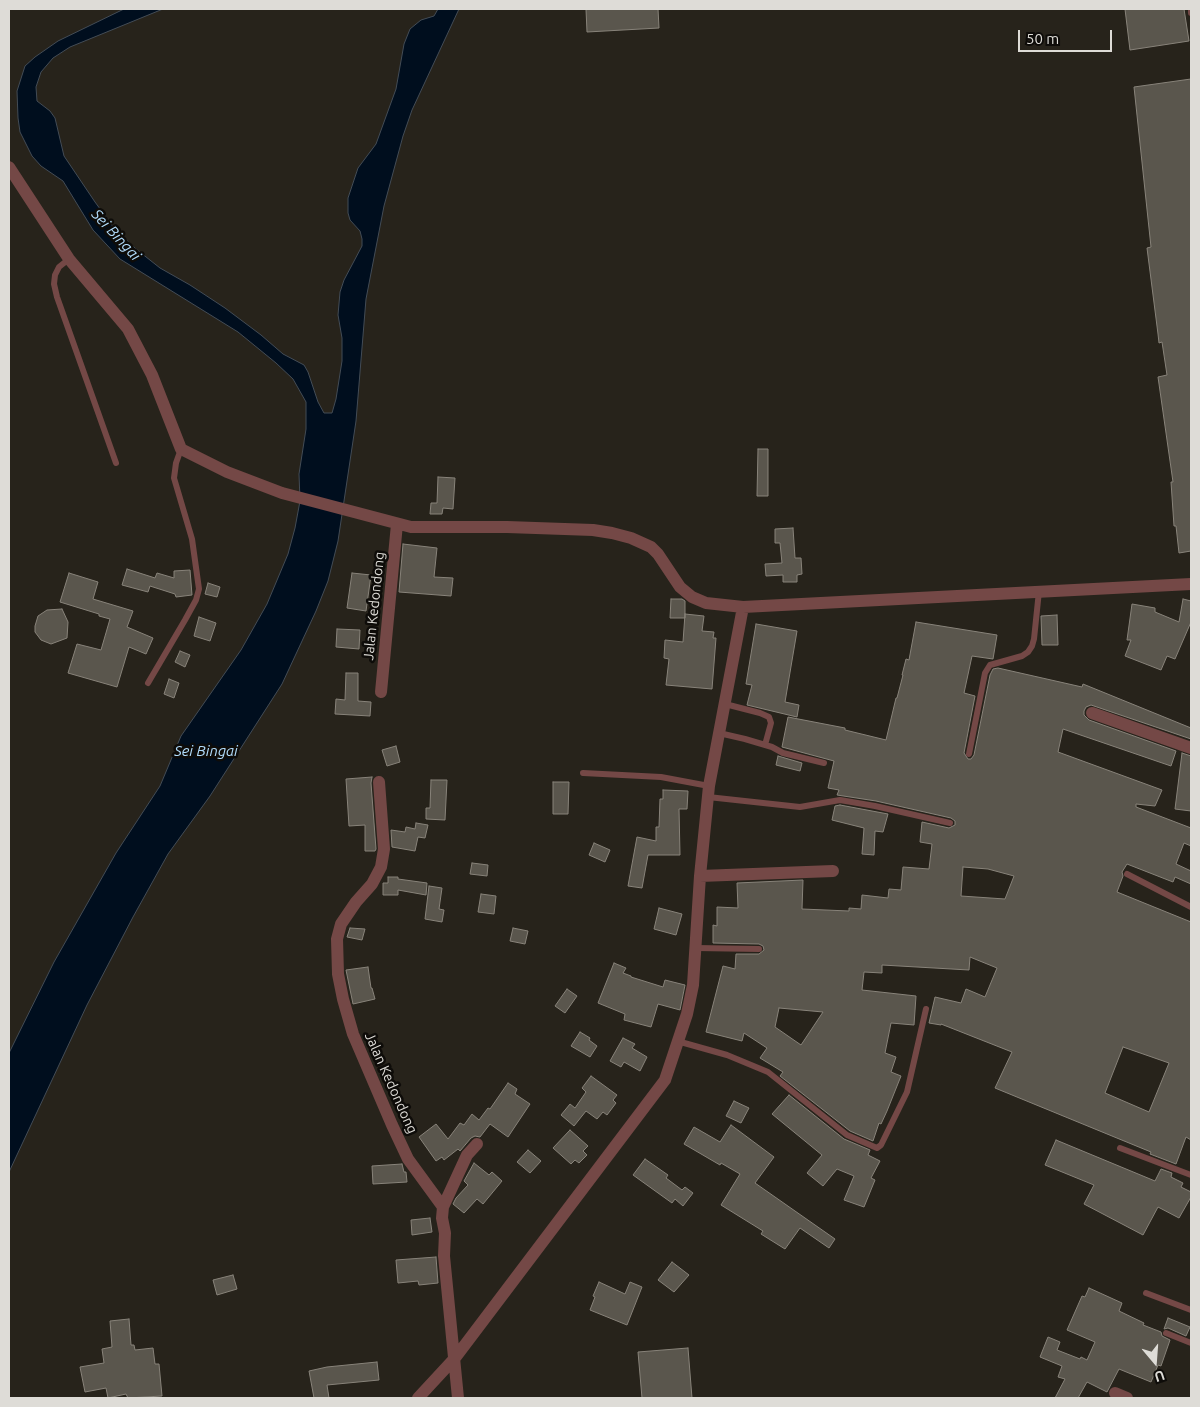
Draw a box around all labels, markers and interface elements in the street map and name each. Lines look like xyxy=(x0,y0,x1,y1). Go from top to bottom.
scale bar xyxy=(1020,20,1114,52)
text: 50 m xyxy=(1026,30,1059,47)
water label: Sei Bingai xyxy=(88,206,144,264)
street label: Jalan Kedondong xyxy=(360,551,388,661)
water label: Sei Bingai xyxy=(174,742,238,760)
street label: Jalan Kedondong xyxy=(361,1030,421,1136)
north arrow xyxy=(1130,1337,1180,1387)
text: U xyxy=(1152,1367,1167,1385)

